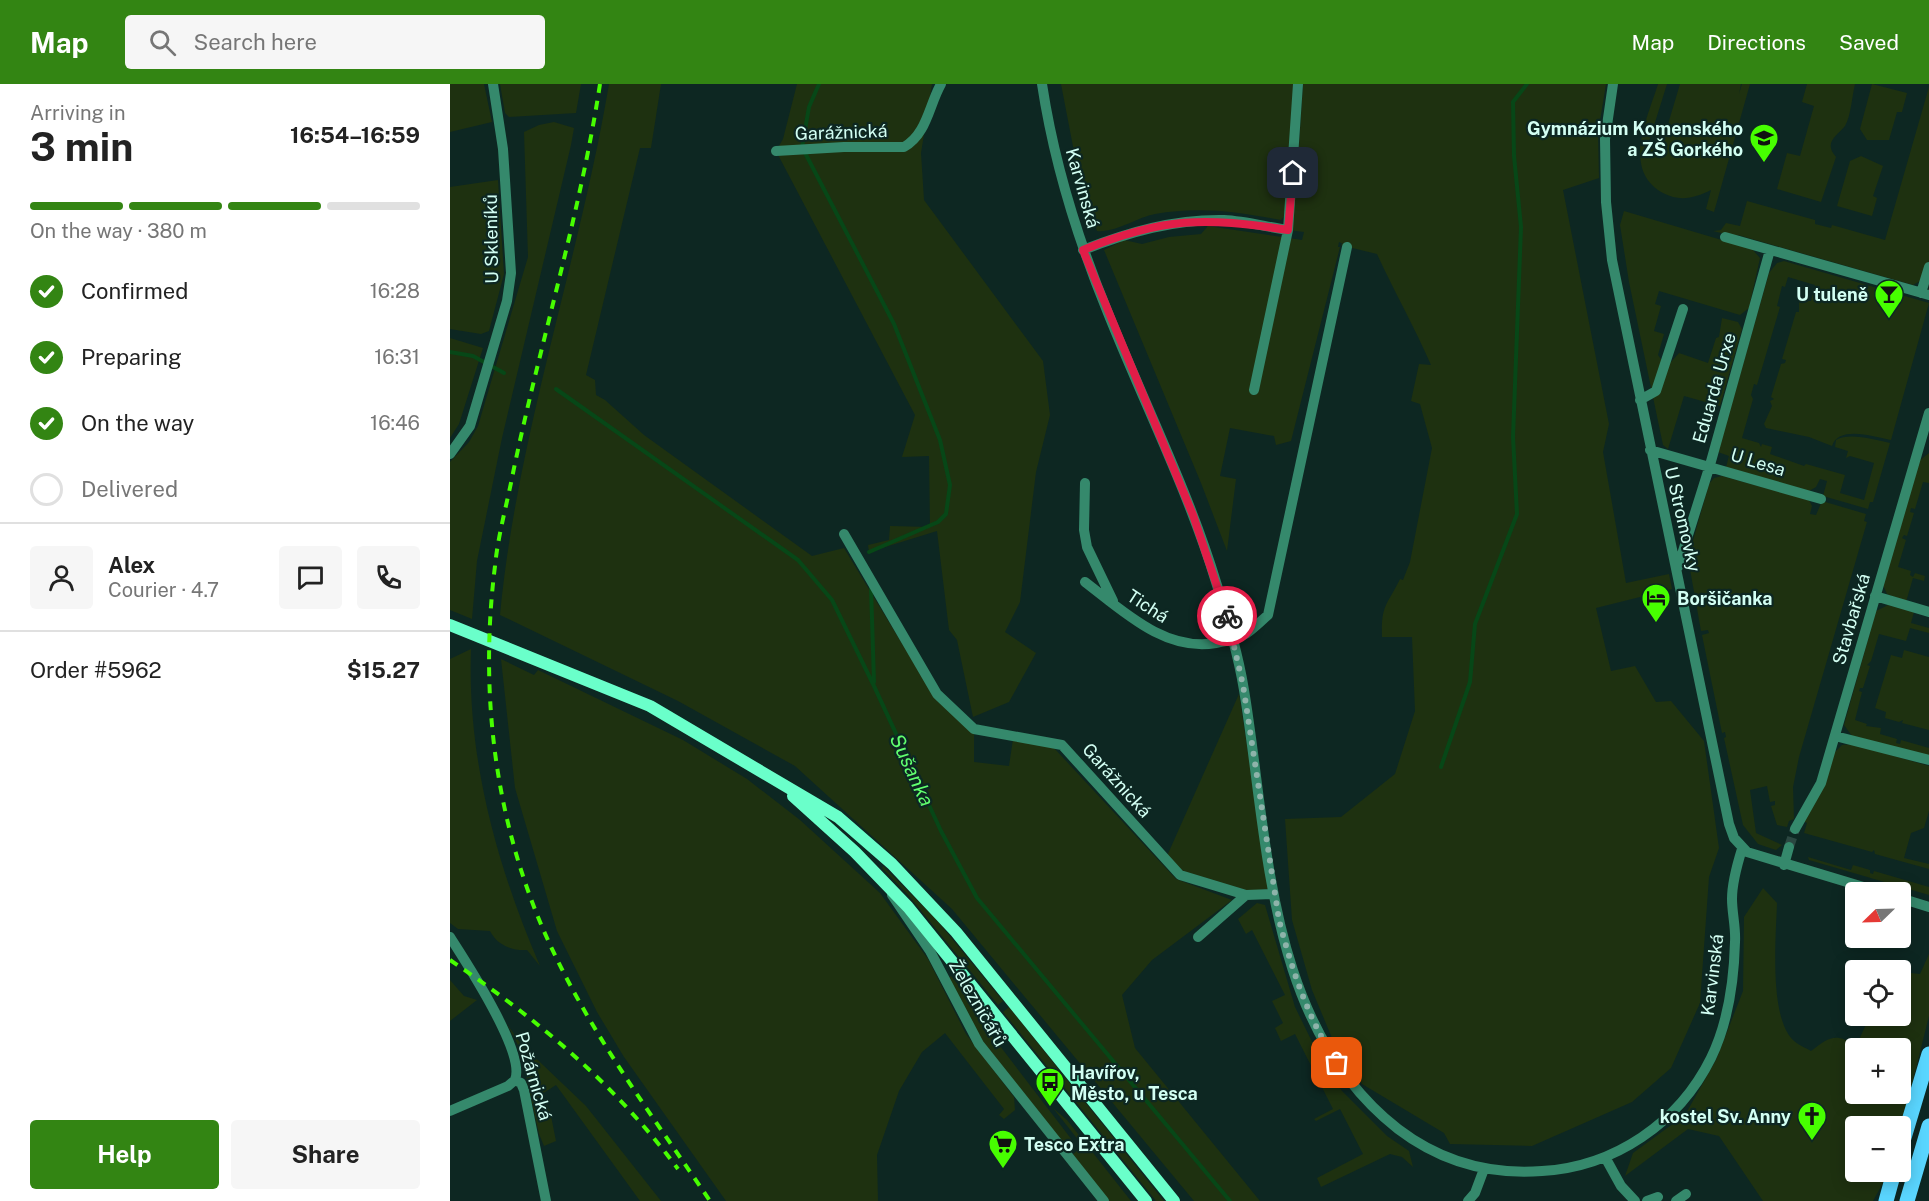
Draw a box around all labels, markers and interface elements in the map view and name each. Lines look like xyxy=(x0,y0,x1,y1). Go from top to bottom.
search box xyxy=(125,15,545,69)
text: Map xyxy=(30,26,89,59)
icon: search xyxy=(146,26,179,59)
text: Search here xyxy=(194,29,317,55)
text: Map xyxy=(1632,30,1674,55)
text: Directions xyxy=(1707,30,1806,55)
text: Saved xyxy=(1839,30,1899,55)
text: Arriving in xyxy=(30,101,125,125)
place label: Gymnázium Komenského a ZŠ Gorkého xyxy=(1527,118,1743,160)
street label: Garážnická xyxy=(794,120,888,144)
text: 16:54–16:59 xyxy=(290,122,420,148)
school or university icon: Gymnázium Komenského a ZŠ Gorkého xyxy=(1748,122,1780,164)
text: 3 min xyxy=(30,124,133,170)
street label: Karvinská xyxy=(1062,146,1104,230)
pin xyxy=(1267,147,1318,198)
icon: home xyxy=(1276,156,1309,189)
street label: U Skleníků xyxy=(480,194,502,284)
text: On the way · 380 m xyxy=(30,219,207,243)
icon: check xyxy=(30,275,63,308)
text: Confirmed xyxy=(81,278,188,304)
bar icon: U tuleně xyxy=(1873,278,1905,320)
text: 16:28 xyxy=(370,279,420,303)
place label: U tuleně xyxy=(1796,284,1868,305)
street label: Eduarda Urxe xyxy=(1688,330,1740,446)
icon: check xyxy=(30,341,63,374)
text: Preparing xyxy=(81,344,182,370)
text: 16:31 xyxy=(374,345,420,369)
icon: check xyxy=(30,407,63,440)
text: On the way xyxy=(81,410,194,436)
text: 16:46 xyxy=(370,411,420,435)
street label: U Lesa xyxy=(1728,444,1788,480)
street label: U Stromovky xyxy=(1661,464,1705,574)
text: Delivered xyxy=(81,476,178,502)
button: person xyxy=(30,546,93,609)
button: chat xyxy=(279,546,342,609)
button: phone xyxy=(357,546,420,609)
text: Alex xyxy=(108,552,155,578)
street label: Stavbařská xyxy=(1828,571,1874,667)
text: Courier · 4.7 xyxy=(108,578,219,602)
hotel icon: Boršičanka xyxy=(1640,582,1672,624)
street label: Tichá xyxy=(1123,585,1173,627)
courier xyxy=(1197,586,1257,646)
place label: Boršičanka xyxy=(1677,588,1772,609)
icon: bike xyxy=(1211,600,1244,633)
text: Order #5962 xyxy=(30,657,162,683)
text: $15.27 xyxy=(347,657,420,683)
water label: Sušanka xyxy=(885,730,939,810)
street label: Garážnická xyxy=(1078,739,1156,821)
north arrow xyxy=(1845,882,1911,948)
map controls xyxy=(1845,882,1911,1182)
street label: Karvinská xyxy=(1697,933,1727,1017)
street label: Železničářů xyxy=(945,956,1011,1050)
button: locate xyxy=(1845,960,1911,1026)
street label: Požárnická xyxy=(511,1029,557,1123)
pin xyxy=(1311,1037,1362,1088)
button: + xyxy=(1845,1038,1911,1104)
icon: bag xyxy=(1320,1046,1353,1079)
place label: Havířov, Město, u Tesca xyxy=(1071,1062,1198,1104)
bus stop icon: Havířov, Město, u Tesca xyxy=(1034,1066,1066,1108)
church icon: kostel Sv. Anny xyxy=(1796,1100,1828,1142)
place label: kostel Sv. Anny xyxy=(1660,1106,1791,1127)
button: − xyxy=(1845,1116,1911,1182)
button: Help xyxy=(30,1120,219,1189)
button: Share xyxy=(231,1120,420,1189)
supermarket icon: Tesco Extra xyxy=(987,1128,1019,1170)
place label: Tesco Extra xyxy=(1024,1134,1124,1155)

